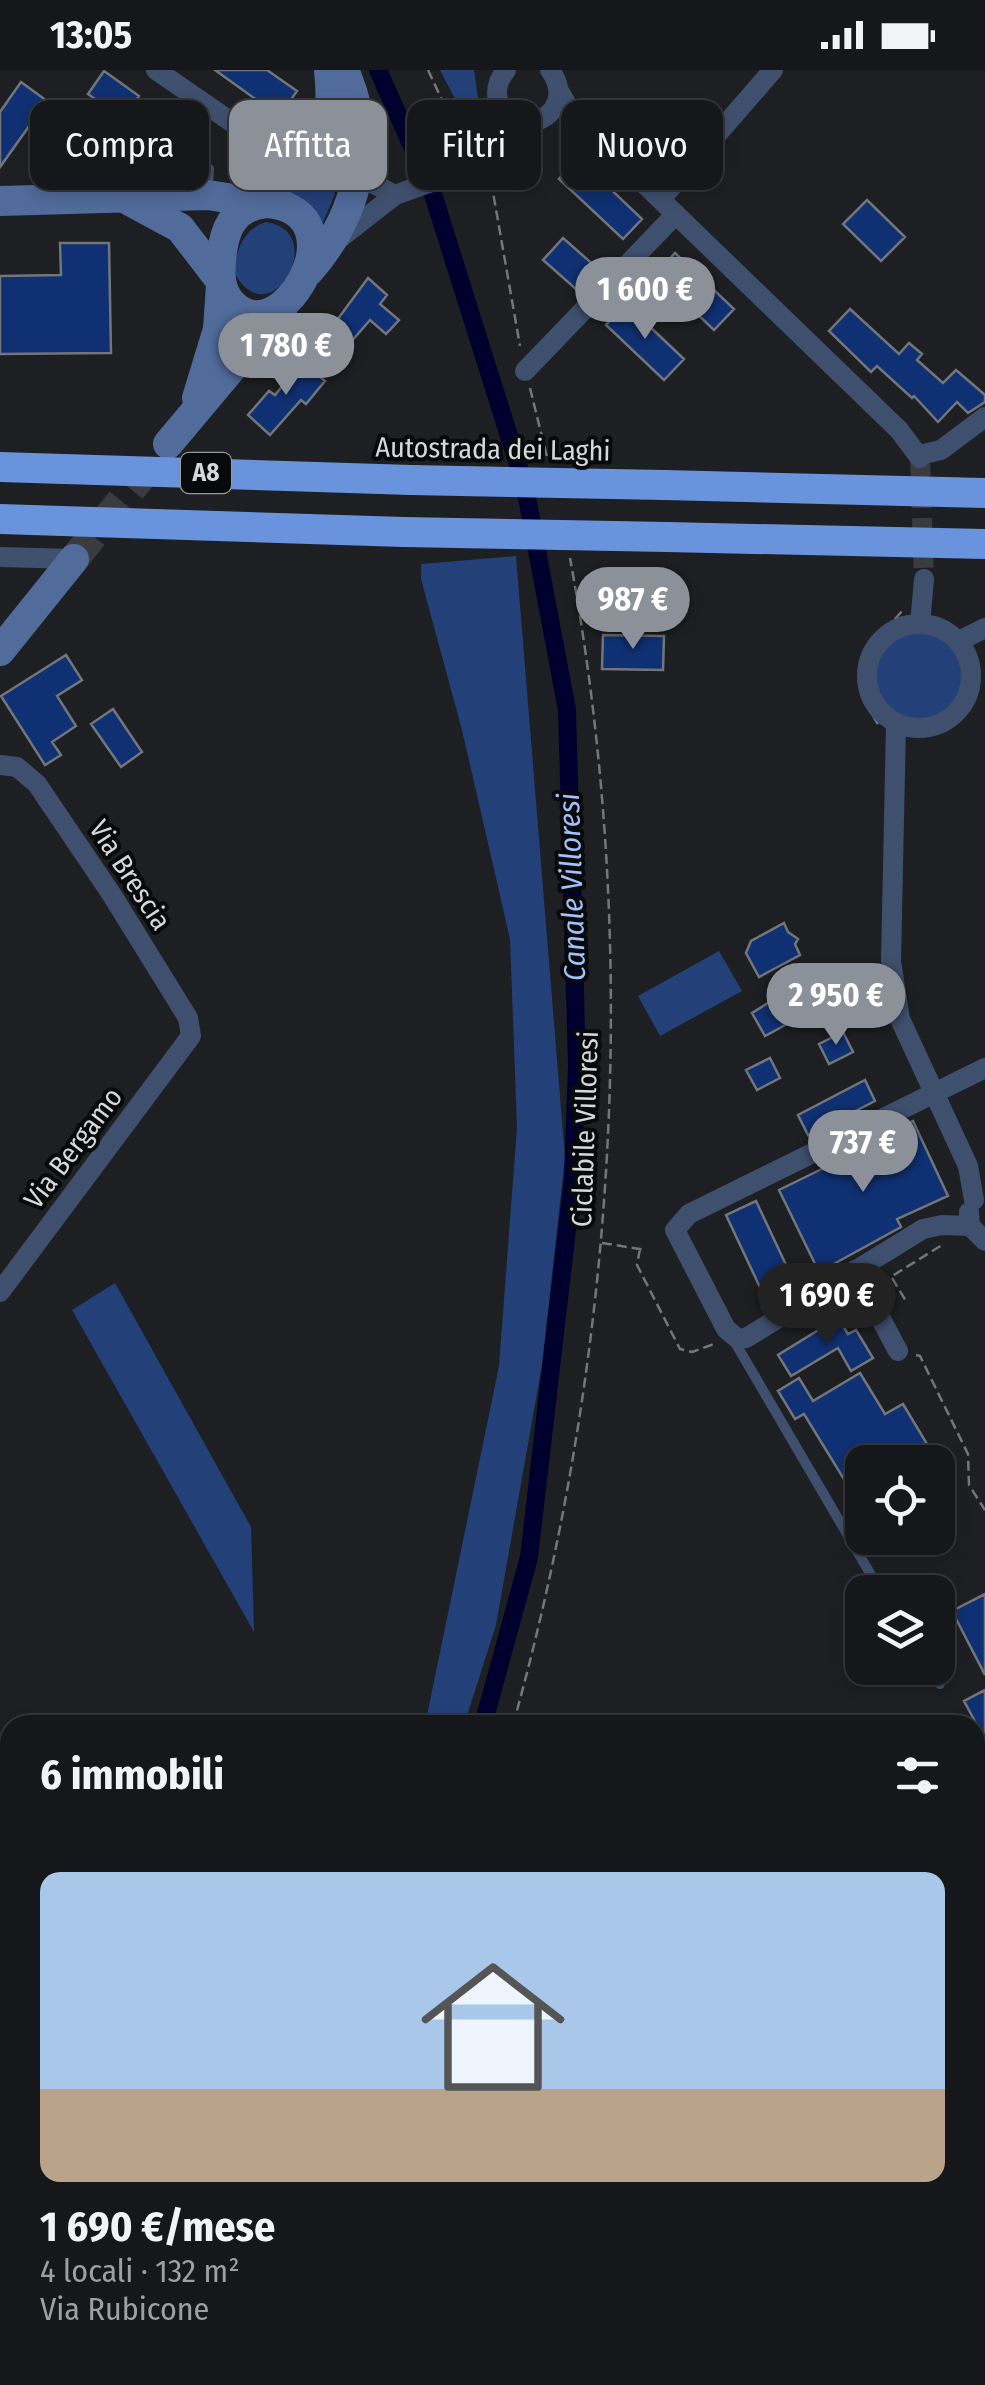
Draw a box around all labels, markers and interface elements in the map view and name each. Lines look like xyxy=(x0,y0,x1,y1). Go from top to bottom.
text: 13:05 xyxy=(50,12,132,58)
chip: Compra xyxy=(30,100,209,190)
chip: Affitta xyxy=(229,100,387,190)
chip: Filtri xyxy=(407,100,541,190)
chip: Nuovo xyxy=(561,100,723,190)
pin: 1 600 € xyxy=(553,257,737,342)
text: 1 600 € xyxy=(597,270,693,308)
pin: 1 780 € xyxy=(194,313,378,398)
text: 1 780 € xyxy=(240,326,332,364)
street label: Autostrada dei Laghi xyxy=(375,430,611,468)
road number: A8 xyxy=(181,453,231,493)
pin: 987 € xyxy=(563,567,703,652)
text: 987 € xyxy=(598,580,668,618)
water label: Canale Villoresi xyxy=(551,792,593,982)
street label: Via Brescia xyxy=(82,814,178,936)
pin: 2 950 € xyxy=(744,963,928,1048)
text: 2 950 € xyxy=(788,976,884,1014)
street label: Ciclabile Villoresi xyxy=(565,1030,605,1228)
street label: Via Bergamo xyxy=(17,1081,129,1215)
pin: 737 € xyxy=(793,1110,933,1195)
text: 737 € xyxy=(830,1123,896,1161)
pin: 1 690 € xyxy=(735,1263,919,1348)
text: 1 690 € xyxy=(780,1276,874,1314)
map controls xyxy=(845,1445,955,1685)
button: locate xyxy=(845,1445,955,1555)
button: layers xyxy=(845,1575,955,1685)
icon: filters xyxy=(890,1748,945,1803)
text: 6 immobili xyxy=(40,1750,224,1800)
icon: home xyxy=(403,1937,583,2117)
text: 1 690 €/mese xyxy=(40,2202,275,2252)
text: 4 locali · 132 m² xyxy=(40,2252,240,2290)
text: Via Rubicone xyxy=(40,2290,209,2328)

